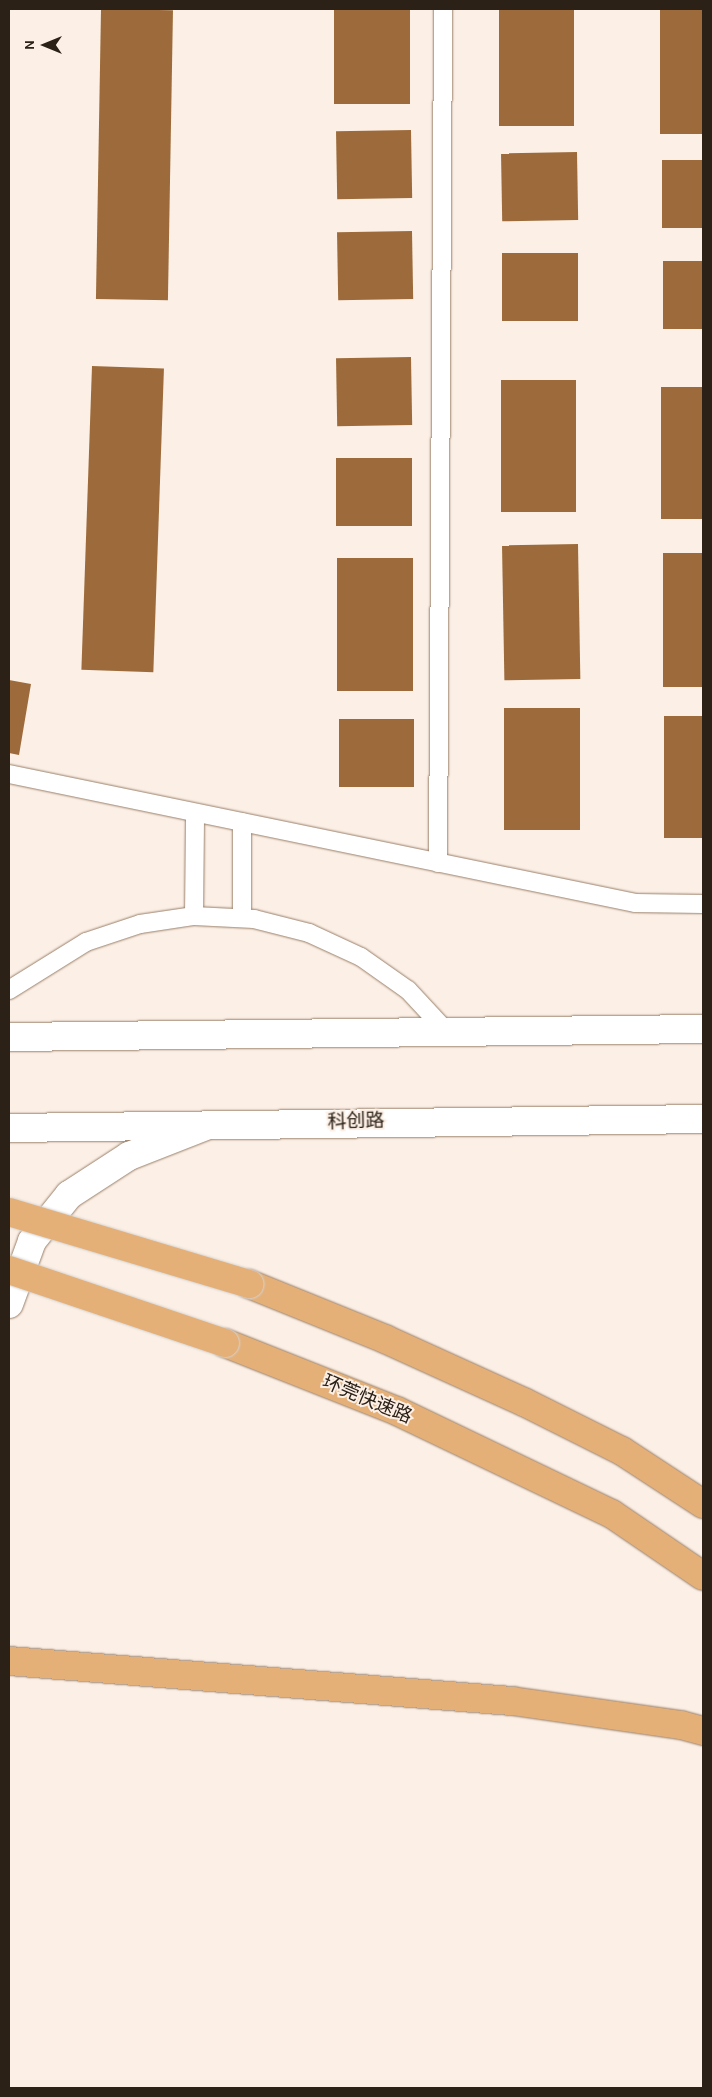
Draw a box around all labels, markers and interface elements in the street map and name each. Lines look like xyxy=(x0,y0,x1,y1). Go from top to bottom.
north arrow xyxy=(20,20,70,70)
text: N xyxy=(21,40,38,50)
street label: 科创路 xyxy=(327,1110,385,1134)
street label: 环莞快速路 xyxy=(319,1371,415,1429)

